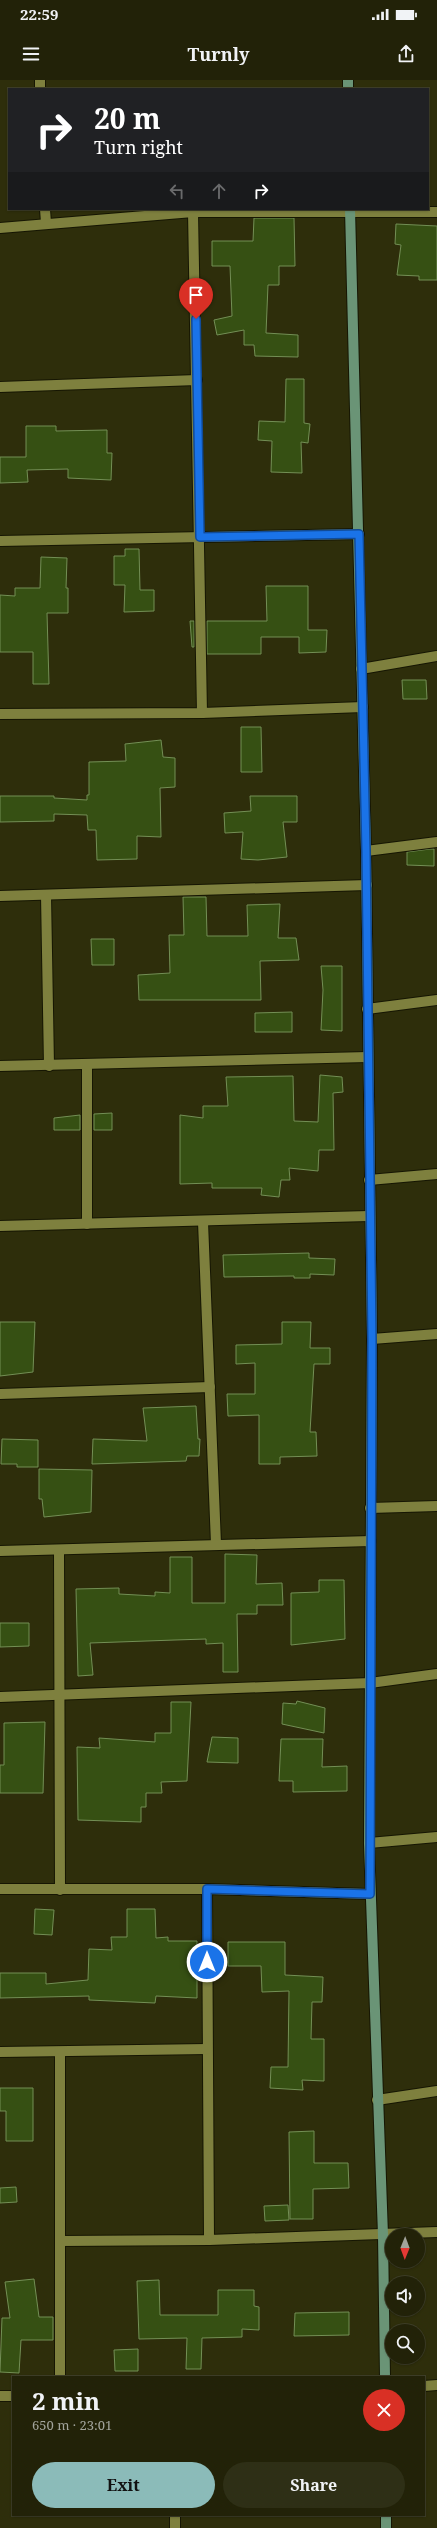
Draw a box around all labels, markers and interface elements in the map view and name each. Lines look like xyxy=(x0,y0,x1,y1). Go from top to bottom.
text: 22:59 xyxy=(20,4,58,24)
text: Turnly xyxy=(188,42,249,66)
icon: menu xyxy=(20,43,42,65)
icon: share xyxy=(395,43,417,65)
text: 20 m xyxy=(94,99,161,137)
icon: right xyxy=(28,104,80,156)
text: Turn right xyxy=(94,135,183,159)
icon: left xyxy=(166,180,188,202)
icon: ahead xyxy=(208,180,230,202)
icon: right xyxy=(250,180,272,202)
pin xyxy=(179,278,213,319)
icon: arrive xyxy=(185,284,207,306)
position arrow xyxy=(186,1941,228,1983)
north arrow xyxy=(385,2228,425,2268)
map controls xyxy=(385,2228,425,2364)
button: sound xyxy=(385,2276,425,2316)
button: search xyxy=(385,2324,425,2364)
text: 2 min xyxy=(32,2384,100,2417)
button: close xyxy=(363,2389,405,2431)
text: 650 m · 23:01 xyxy=(32,2416,112,2434)
button: Exit xyxy=(32,2462,215,2508)
button: Share xyxy=(223,2462,405,2508)

